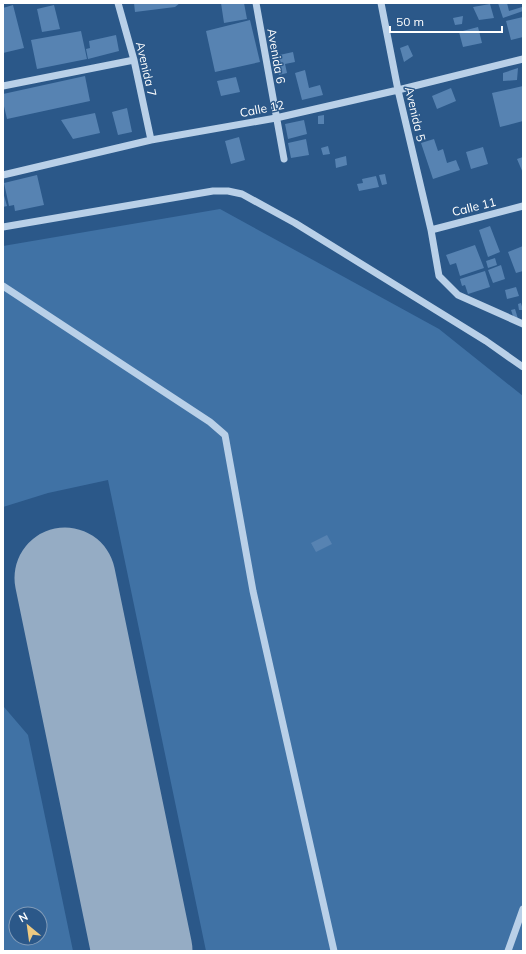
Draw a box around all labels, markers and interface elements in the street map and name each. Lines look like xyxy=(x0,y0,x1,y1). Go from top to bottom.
scale bar xyxy=(390,8,502,34)
text: 50 m xyxy=(396,14,424,29)
street label: Avenida 6 xyxy=(264,27,289,85)
street label: Avenida 7 xyxy=(133,40,160,98)
street label: Avenida 5 xyxy=(402,85,429,143)
street label: Calle 12 xyxy=(238,97,285,120)
street label: Calle 11 xyxy=(450,194,498,219)
north arrow xyxy=(8,906,48,946)
text: N xyxy=(16,909,30,925)

